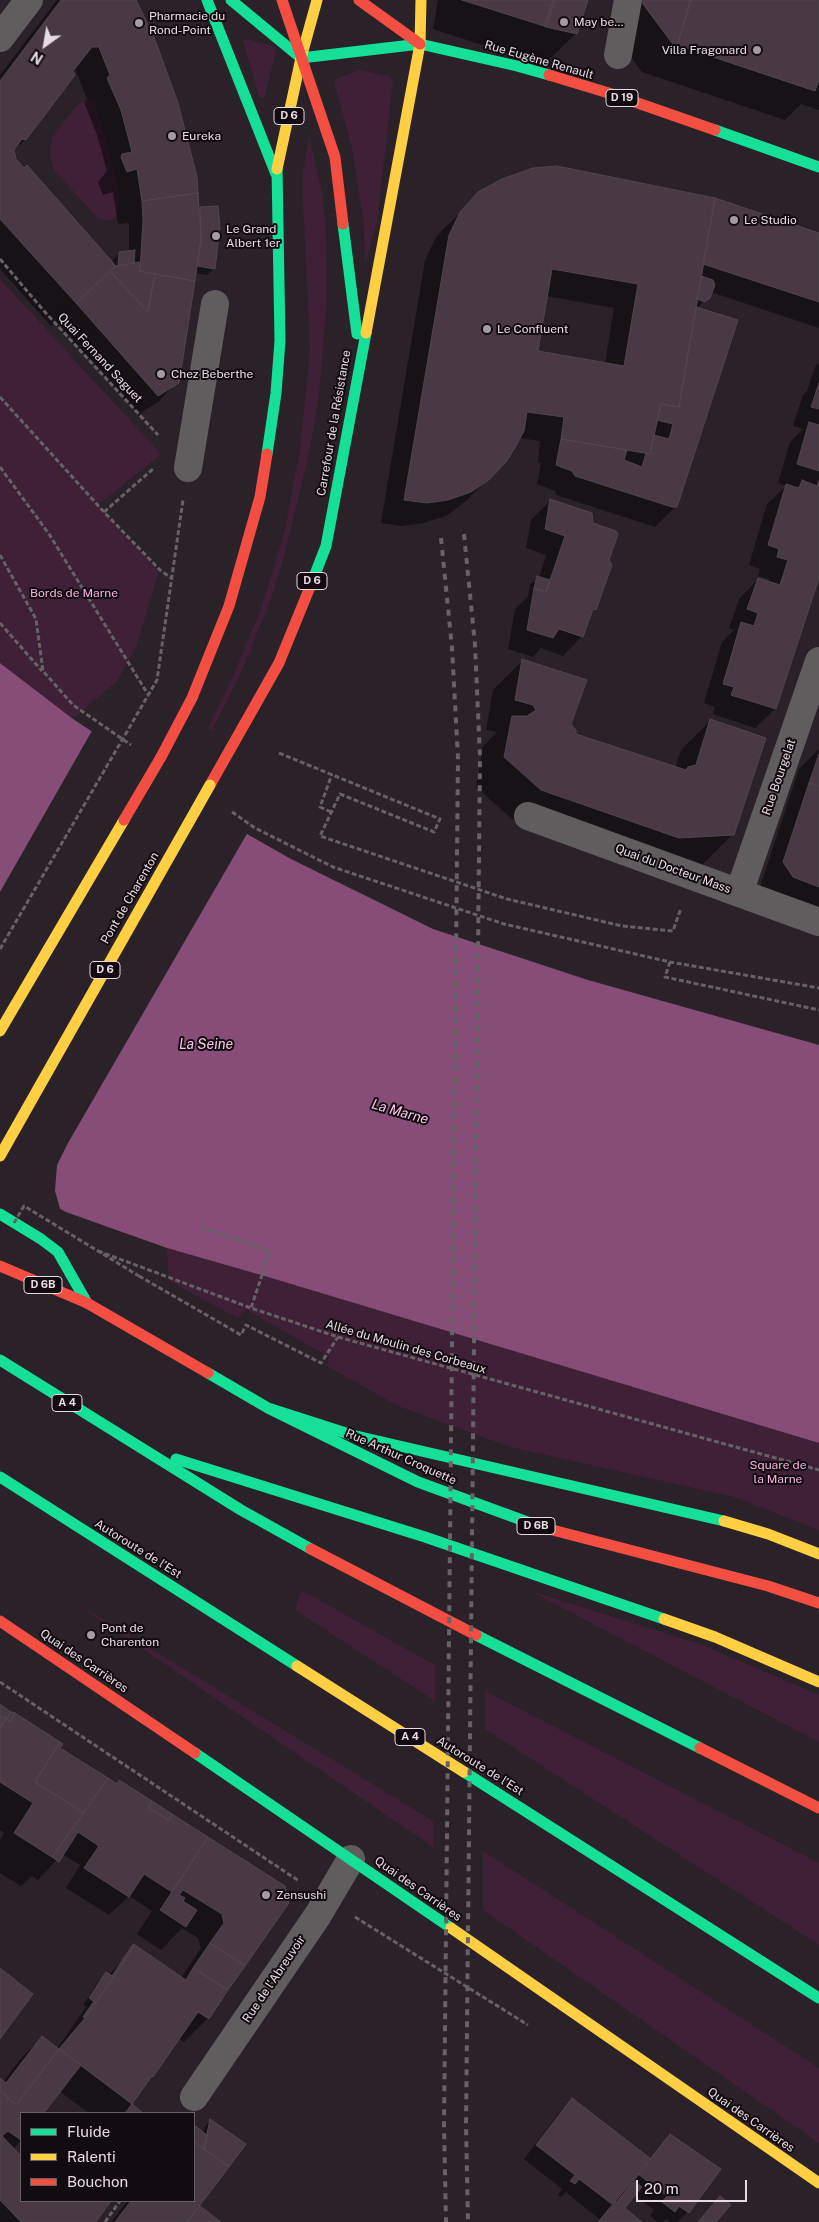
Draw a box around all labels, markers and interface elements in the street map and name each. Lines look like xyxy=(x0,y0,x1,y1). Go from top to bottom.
place label: Pharmacie du Rond-Point xyxy=(149,9,225,37)
place label: May be… xyxy=(574,15,624,29)
marker: May be… xyxy=(558,16,570,28)
marker: Pharmacie du Rond-Point xyxy=(133,17,145,29)
north arrow xyxy=(20,20,70,70)
street label: Rue Eugène Renault xyxy=(483,38,595,82)
place label: Villa Fragonard xyxy=(662,43,747,57)
marker: Villa Fragonard xyxy=(751,44,763,56)
text: N xyxy=(28,48,46,67)
road number: D 19 xyxy=(606,90,638,106)
road number: D 6 xyxy=(274,108,304,124)
place label: Eureka xyxy=(182,129,221,143)
marker: Eureka xyxy=(166,130,178,142)
place label: Le Studio xyxy=(744,213,797,227)
marker: Le Studio xyxy=(728,214,740,226)
place label: Le Grand Albert 1er xyxy=(226,222,281,250)
marker: Le Grand Albert 1er xyxy=(210,230,222,242)
street label: Quai Fernand Saguet xyxy=(55,310,145,406)
place label: Le Confluent xyxy=(497,322,568,336)
marker: Le Confluent xyxy=(481,323,493,335)
street label: Carrefour de la Résistance xyxy=(314,349,354,497)
place label: Chez Beberthe xyxy=(171,367,253,381)
marker: Chez Beberthe xyxy=(155,368,167,380)
road number: D 6 xyxy=(297,572,327,590)
park label: Bords de Marne xyxy=(30,586,118,600)
street label: Rue Bourgelat xyxy=(759,737,799,817)
street label: Quai du Docteur Mass xyxy=(613,841,733,897)
street label: Pont de Charenton xyxy=(98,850,162,946)
road number: D 6 xyxy=(90,962,120,978)
water label: La Seine xyxy=(179,1037,233,1053)
water label: La Marne xyxy=(370,1096,430,1128)
road number: D 6B xyxy=(24,1276,62,1294)
street label: Allée du Moulin des Corbeaux xyxy=(324,1317,488,1377)
road number: A 4 xyxy=(52,1395,82,1412)
street label: Rue Arthur Croquette xyxy=(343,1426,459,1488)
park label: Square de la Marne xyxy=(749,1458,807,1486)
street label: Autoroute de l’Est xyxy=(92,1516,184,1582)
road number: D 6B xyxy=(517,1518,555,1534)
place label: Pont de Charenton xyxy=(101,1621,159,1649)
street label: Quai des Carrières xyxy=(37,1626,131,1696)
marker: Pont de Charenton xyxy=(85,1629,97,1641)
road number: A 4 xyxy=(395,1728,425,1745)
street label: Autoroute de l’Est xyxy=(434,1733,526,1799)
street label: Quai des Carrières xyxy=(372,1854,464,1924)
place label: Zensushi xyxy=(276,1888,326,1902)
marker: Zensushi xyxy=(260,1889,272,1901)
street label: Rue de l'Abreuvoir xyxy=(239,1933,309,2025)
street label: Quai des Carrières xyxy=(705,2085,797,2155)
legend xyxy=(20,2112,195,2202)
text: Fluide xyxy=(67,2123,110,2140)
text: Ralenti xyxy=(67,2148,116,2165)
scale bar xyxy=(639,2170,750,2202)
text: Bouchon xyxy=(67,2173,128,2190)
text: 20 m xyxy=(644,2180,679,2197)

